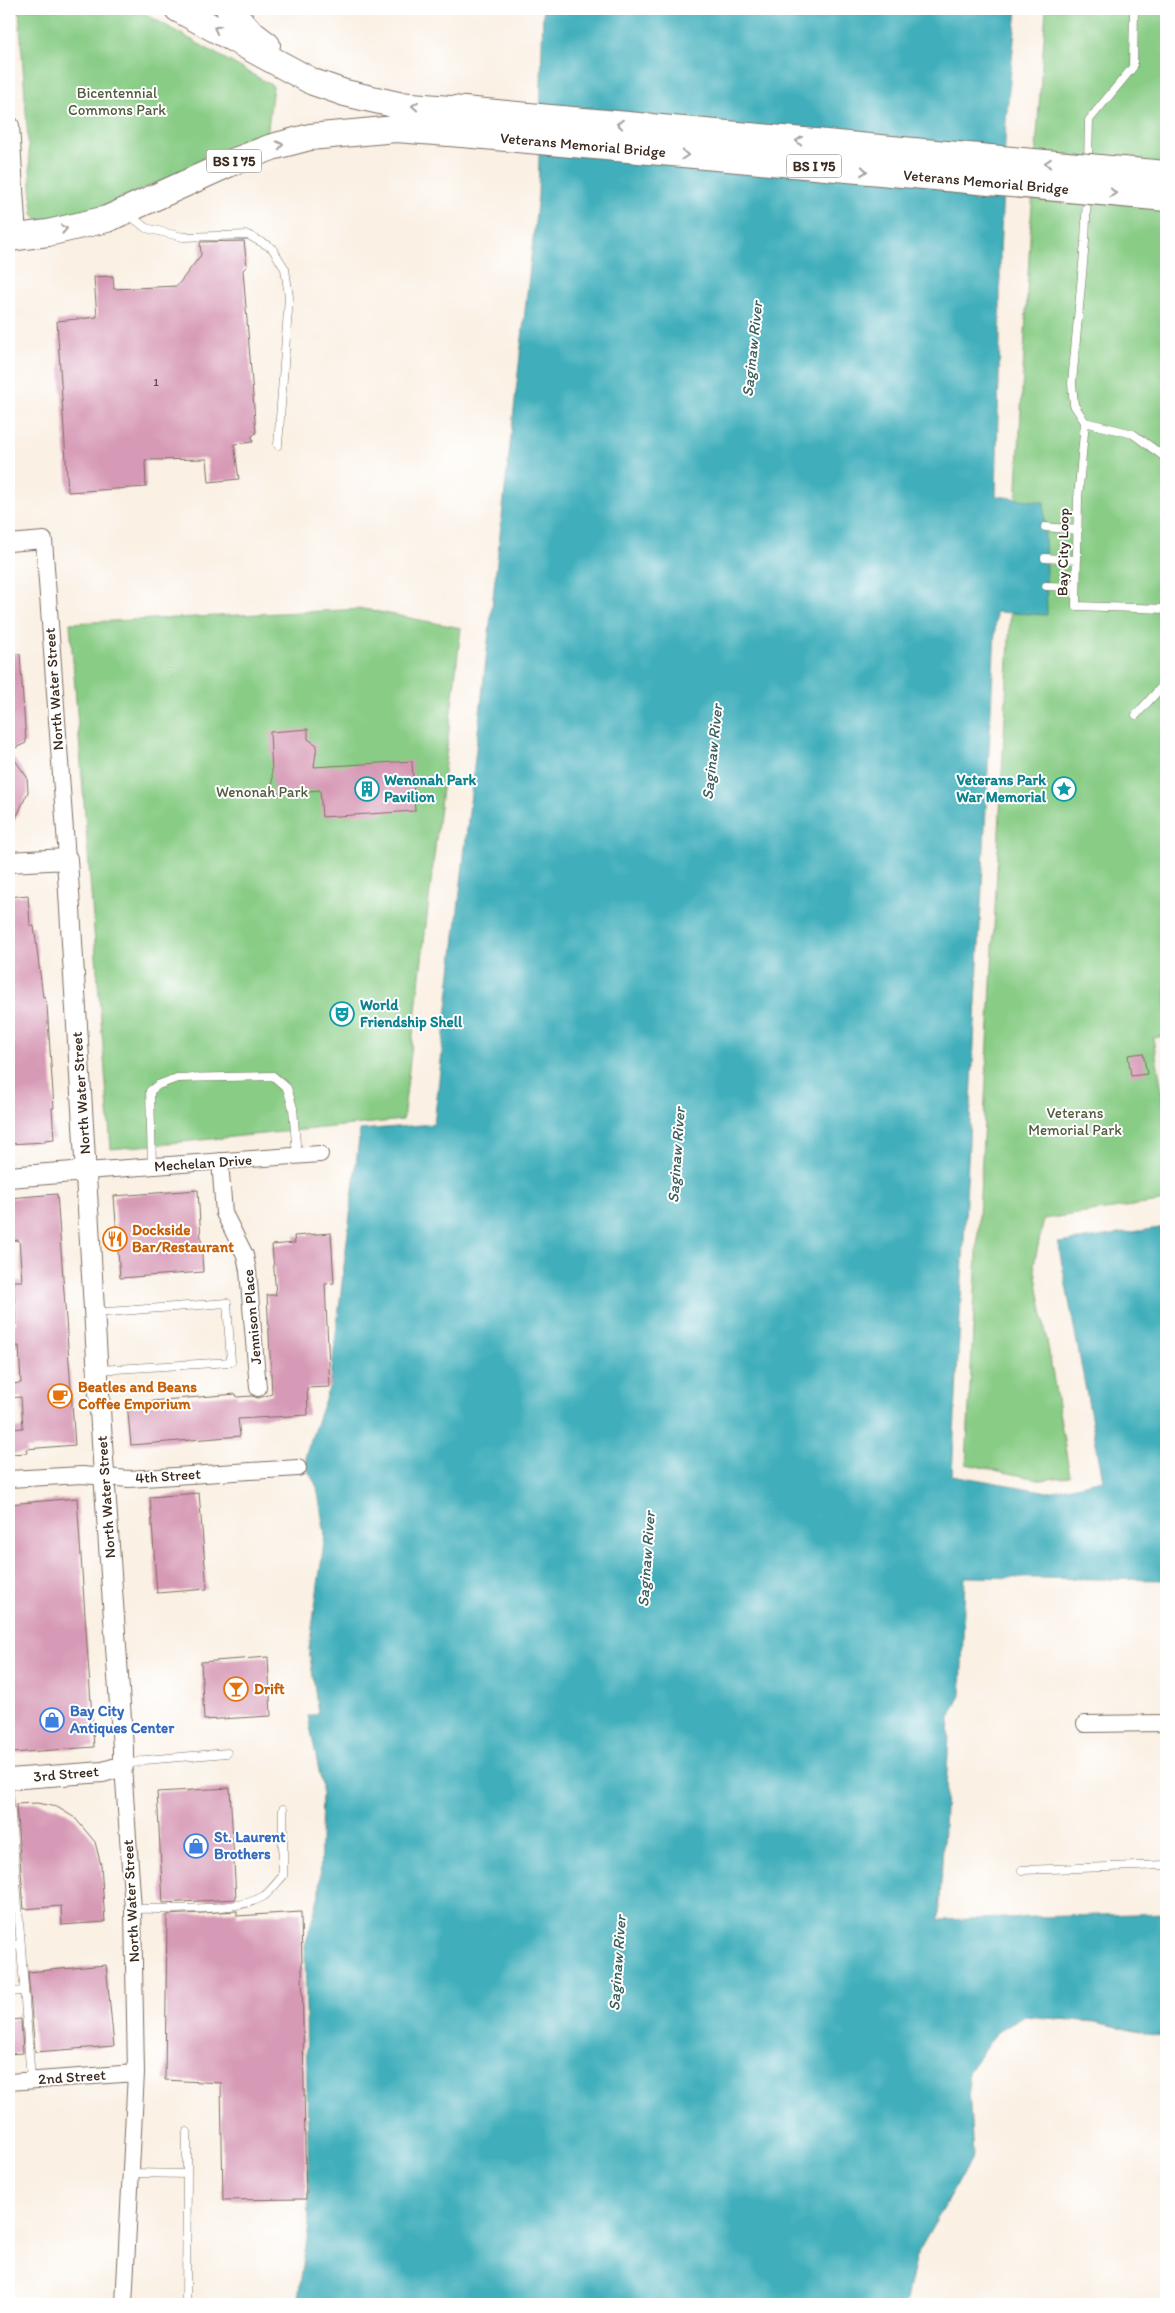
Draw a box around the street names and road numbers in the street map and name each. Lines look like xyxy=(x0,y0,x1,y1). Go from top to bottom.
street label: Veterans Memorial Bridge xyxy=(499,129,667,161)
road number: BS I 75 xyxy=(206,150,262,172)
road number: BS I 75 xyxy=(786,154,842,178)
street label: Veterans Memorial Bridge xyxy=(902,166,1070,198)
street label: Bay City Loop xyxy=(1053,508,1073,596)
street label: North Water Street xyxy=(41,627,67,751)
street label: North Water Street xyxy=(68,1031,94,1155)
street label: Mechelan Drive xyxy=(153,1151,253,1175)
street label: Jennison Place xyxy=(239,1268,265,1366)
street label: North Water Street xyxy=(93,1435,119,1559)
street label: 4th Street xyxy=(135,1465,202,1487)
street label: 3rd Street xyxy=(33,1762,100,1786)
street label: North Water Street xyxy=(119,1839,143,1963)
street label: 2nd Street xyxy=(38,2066,107,2088)

